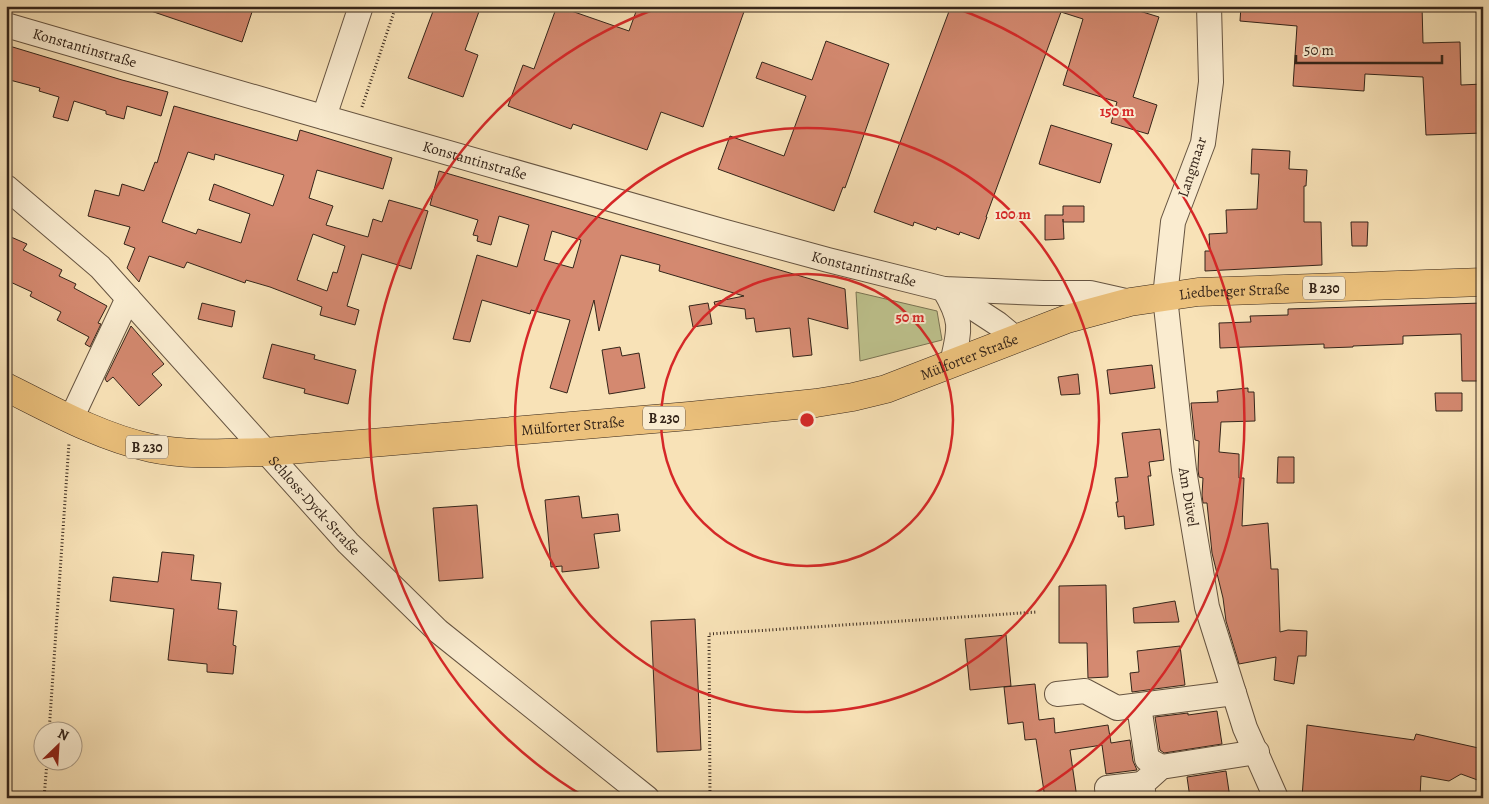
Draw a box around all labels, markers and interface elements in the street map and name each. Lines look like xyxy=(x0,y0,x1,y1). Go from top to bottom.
street label: Konstantinstraße xyxy=(30,23,139,73)
scale bar xyxy=(1296,32,1443,64)
text: 50 m xyxy=(1304,40,1334,60)
text: 150 m xyxy=(1100,101,1135,121)
street label: Langmaar xyxy=(1173,134,1211,200)
street label: Konstantinstraße xyxy=(420,136,530,185)
text: 100 m xyxy=(995,204,1031,224)
street label: Konstantinstraße xyxy=(809,246,919,292)
road number: B 230 xyxy=(1303,276,1345,300)
street label: Liedberger Straße xyxy=(1178,279,1290,305)
text: 50 m xyxy=(895,307,925,327)
street label: Mülforter Straße xyxy=(917,329,1021,385)
road number: B 230 xyxy=(643,406,685,429)
street label: Mülforter Straße xyxy=(520,411,626,440)
centre of rings xyxy=(798,411,816,429)
road number: B 230 xyxy=(126,436,168,458)
street label: Schloss-Dyck-Straße xyxy=(264,451,365,560)
street label: Am Düvel xyxy=(1174,465,1203,528)
north arrow xyxy=(32,722,82,772)
text: N xyxy=(55,724,72,745)

